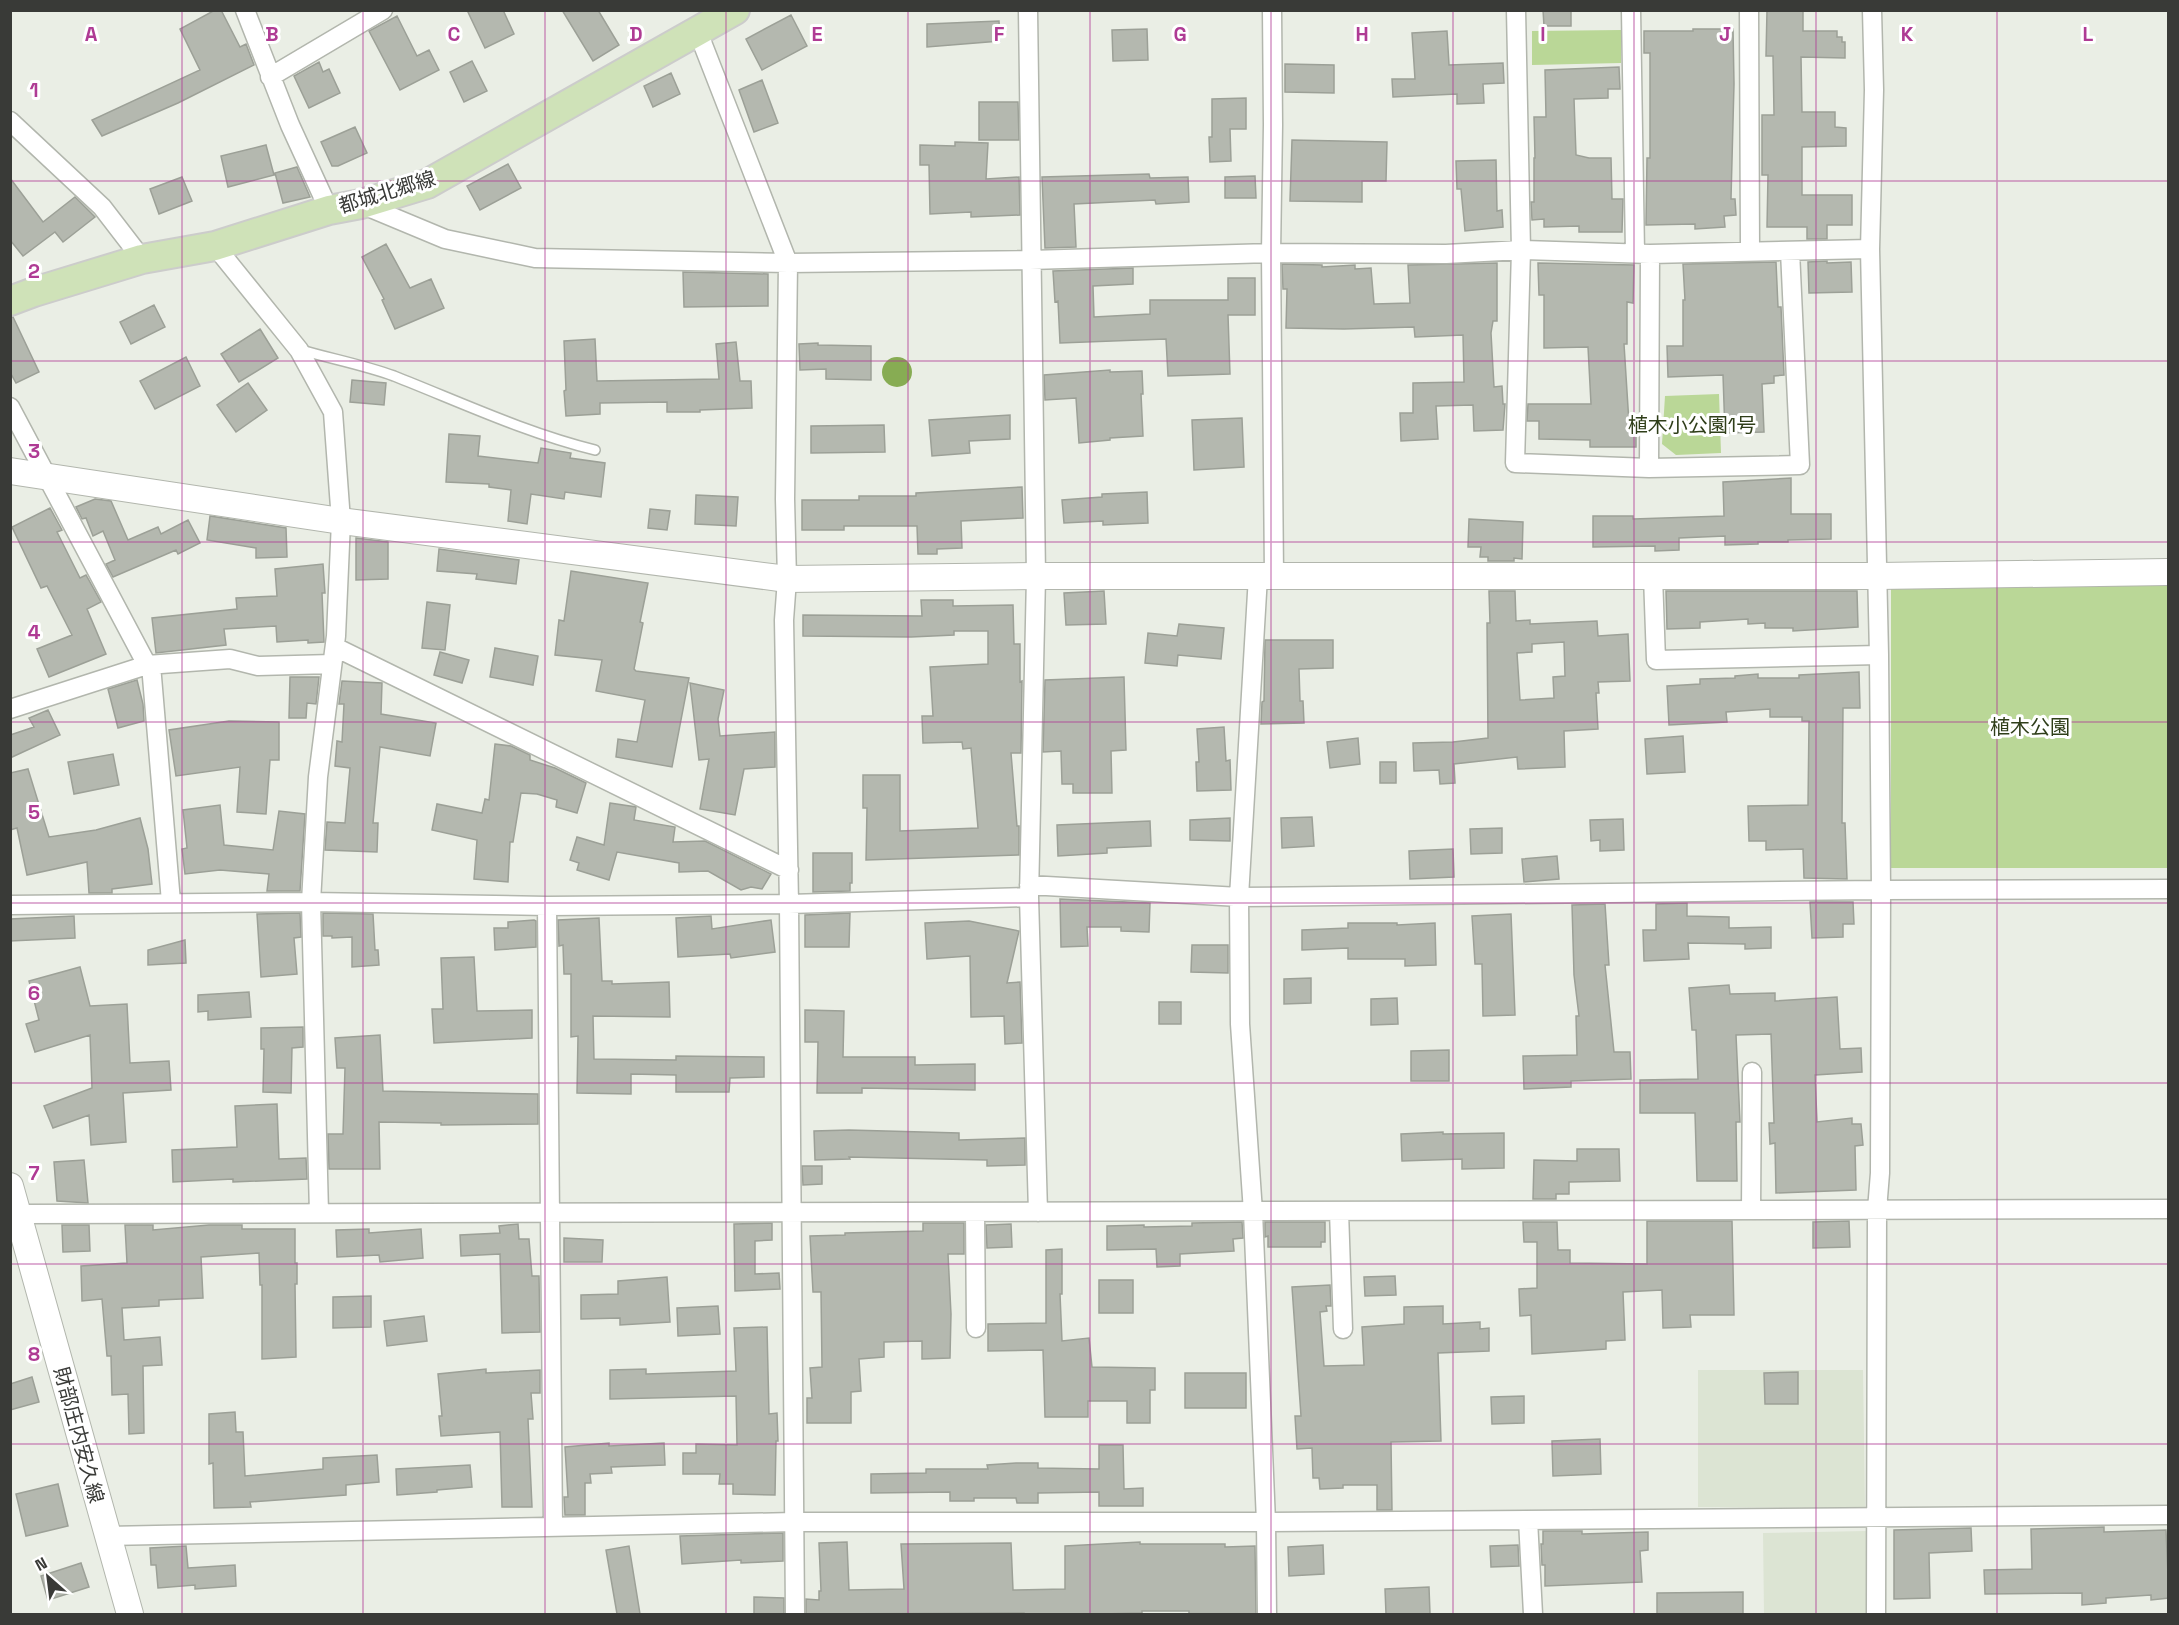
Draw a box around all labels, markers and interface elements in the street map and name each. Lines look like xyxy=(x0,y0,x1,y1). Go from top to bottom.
text: A xyxy=(85,21,98,47)
text: B xyxy=(265,21,279,47)
text: C xyxy=(448,21,461,47)
text: D xyxy=(629,21,643,47)
text: E xyxy=(811,21,823,47)
text: F xyxy=(994,21,1005,47)
text: G xyxy=(1173,21,1187,47)
text: H xyxy=(1355,21,1369,47)
text: I xyxy=(1540,21,1546,47)
text: J xyxy=(1719,21,1731,47)
text: K xyxy=(1901,21,1914,47)
text: L xyxy=(2083,21,2094,47)
text: 1 xyxy=(29,77,39,103)
street label: 都城北郷線 xyxy=(335,165,439,219)
text: 2 xyxy=(28,258,40,284)
park label: 植木小公園1号 xyxy=(1628,412,1756,438)
text: 3 xyxy=(28,438,40,464)
text: 4 xyxy=(28,619,41,645)
park label: 植木公園 xyxy=(1990,714,2070,740)
text: 5 xyxy=(28,799,40,825)
text: 6 xyxy=(28,980,40,1006)
text: 7 xyxy=(28,1160,40,1186)
text: 8 xyxy=(28,1341,40,1367)
street label: 財部庄内安久線 xyxy=(48,1364,110,1506)
north arrow xyxy=(18,1547,78,1607)
text: N xyxy=(32,1552,51,1576)

